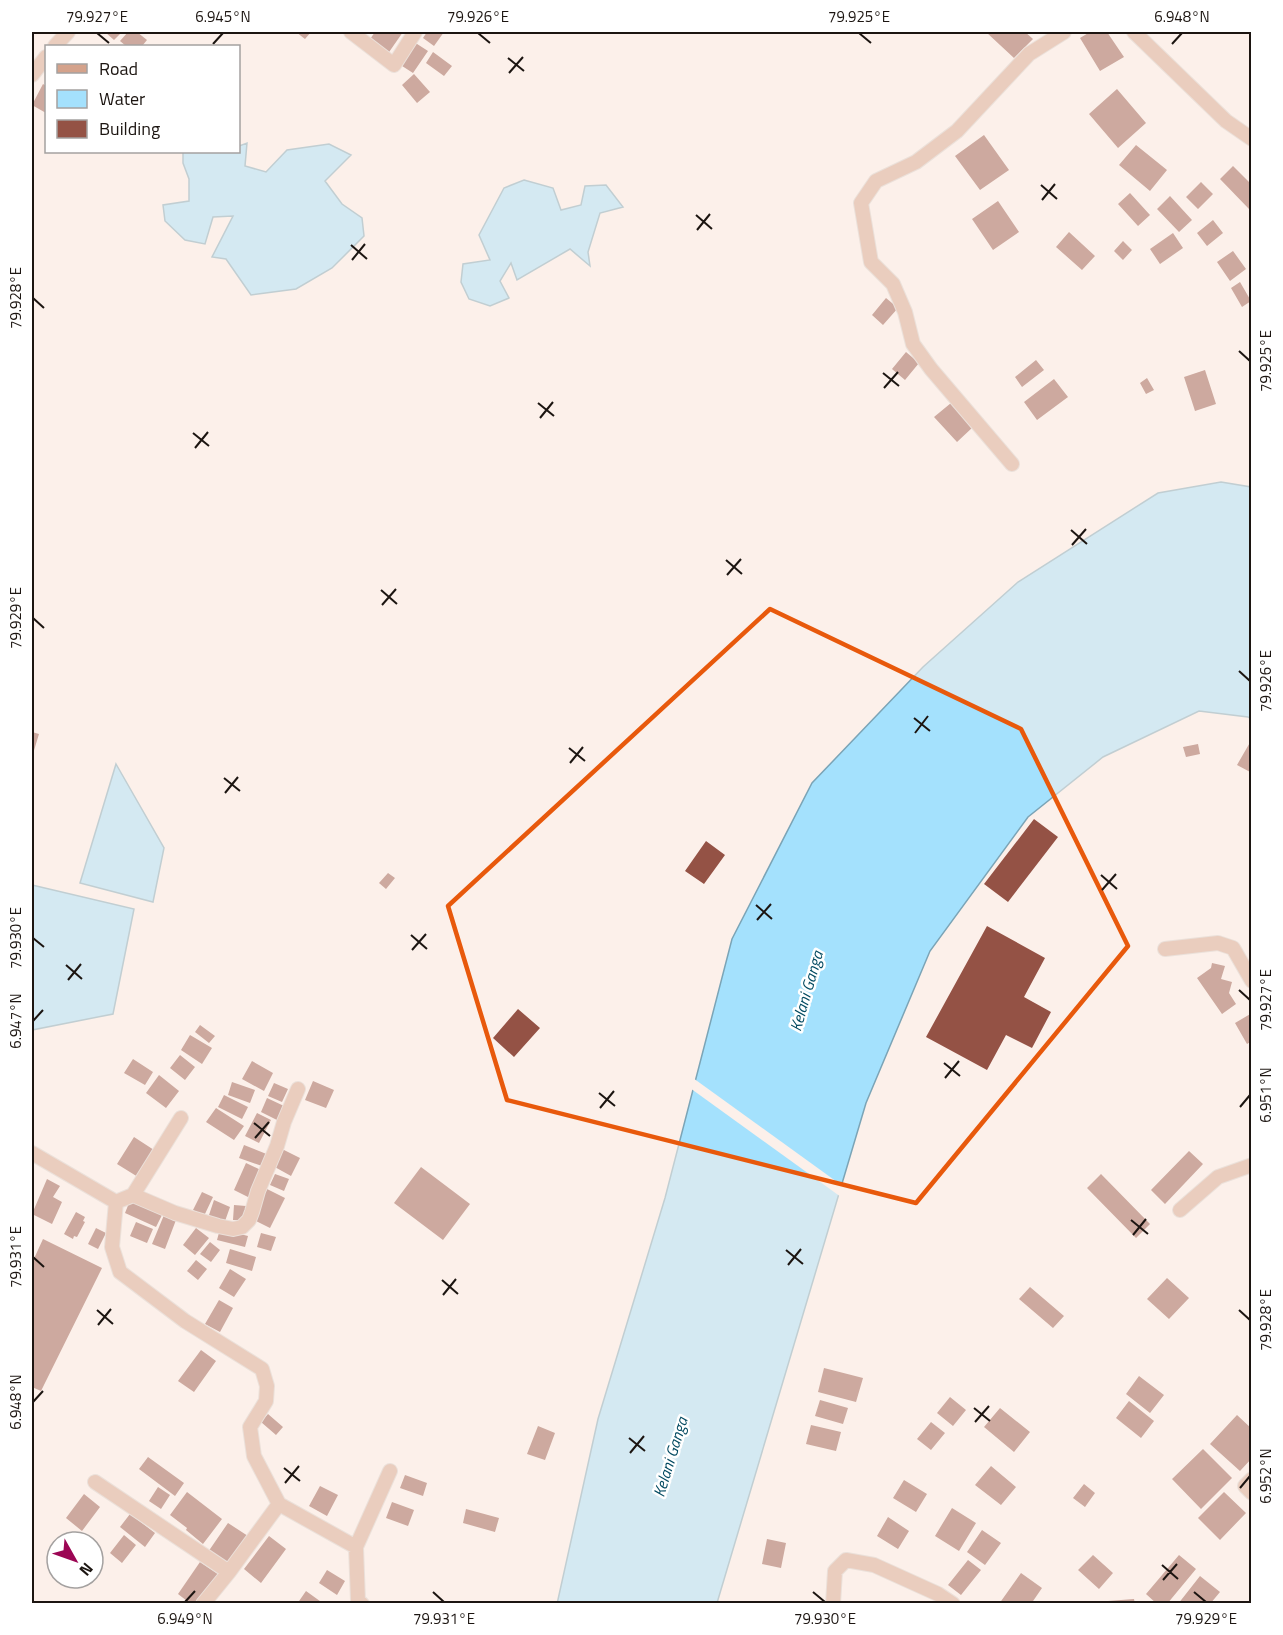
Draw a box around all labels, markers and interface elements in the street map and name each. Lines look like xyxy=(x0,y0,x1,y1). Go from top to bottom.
text: 79.927°E xyxy=(66,5,128,28)
text: 6.945°N xyxy=(195,5,251,28)
text: 79.926°E xyxy=(447,5,509,28)
text: 79.925°E xyxy=(828,5,890,28)
text: 6.948°N xyxy=(1154,5,1210,28)
legend xyxy=(45,45,240,153)
text: Road xyxy=(99,55,138,82)
text: Water xyxy=(99,85,145,112)
text: Building xyxy=(99,115,160,142)
text: 79.928°E xyxy=(4,267,27,329)
text: 79.925°E xyxy=(1254,330,1277,392)
text: 79.929°E xyxy=(4,587,27,649)
text: 79.926°E xyxy=(1254,650,1277,712)
text: 79.930°E xyxy=(4,907,27,969)
water label: Kelani Ganga xyxy=(783,947,829,1034)
text: 79.927°E xyxy=(1254,969,1277,1031)
text: 6.947°N xyxy=(4,993,27,1049)
text: 6.951°N xyxy=(1254,1067,1277,1123)
text: 79.931°E xyxy=(4,1226,27,1288)
text: 79.928°E xyxy=(1254,1289,1277,1351)
text: 6.948°N xyxy=(4,1374,27,1430)
water label: Kelani Ganga xyxy=(647,1413,694,1500)
text: 6.952°N xyxy=(1254,1448,1277,1504)
north arrow xyxy=(45,1530,105,1590)
text: N xyxy=(74,1558,99,1582)
text: 6.949°N xyxy=(157,1607,213,1630)
text: 79.931°E xyxy=(413,1607,475,1630)
text: 79.930°E xyxy=(794,1607,856,1630)
text: 79.929°E xyxy=(1175,1607,1237,1630)

